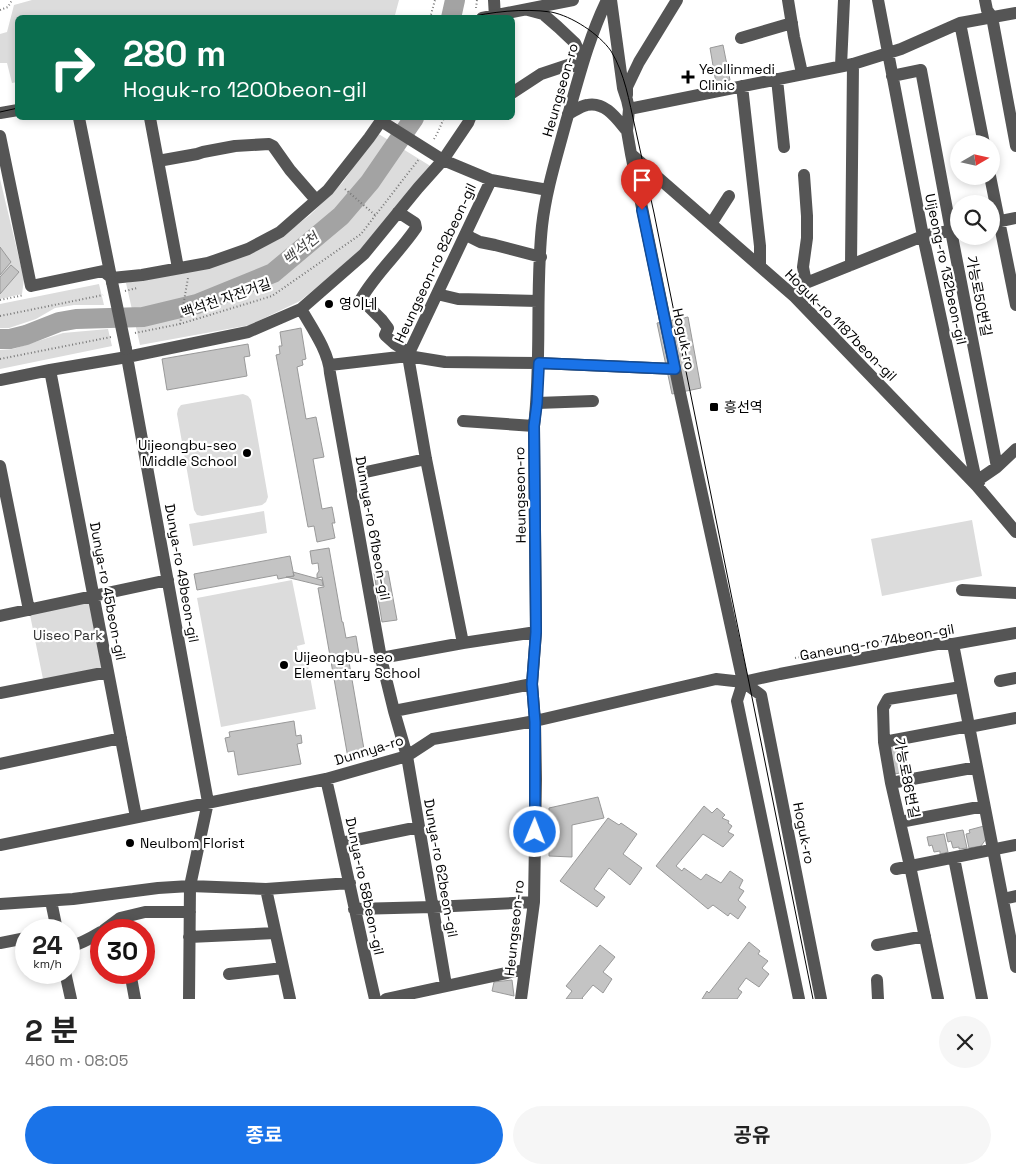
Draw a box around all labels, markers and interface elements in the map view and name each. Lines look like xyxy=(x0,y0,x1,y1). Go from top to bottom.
text: 280 m xyxy=(123,32,226,76)
icon: right xyxy=(40,35,105,100)
street label: Heungseon-ro xyxy=(538,41,582,139)
place label: Yeollinmedi Clinic xyxy=(699,60,775,94)
marker: Yeollinmedi Clinic xyxy=(681,70,695,84)
text: Hoguk-ro 1200beon-gil xyxy=(123,75,367,103)
north arrow xyxy=(950,135,1000,185)
map controls xyxy=(950,135,1000,245)
pin xyxy=(621,159,663,210)
icon: arrive xyxy=(628,166,656,194)
street label: Heungseon-ro 82beon-gil xyxy=(390,180,480,346)
street label: Uijeong-ro 132beon-gil xyxy=(921,192,971,346)
button: search xyxy=(950,195,1000,245)
water label: 백석천 xyxy=(279,227,324,269)
street label: 가능로50번길 xyxy=(962,254,996,338)
street label: Hoguk-ro 1187beon-gil xyxy=(781,265,901,385)
street label: 백석천 자전거길 xyxy=(179,274,273,322)
place label: 영이네 xyxy=(339,295,378,313)
marker: 영이네 xyxy=(323,298,335,310)
street label: Hoguk-ro xyxy=(669,307,699,371)
place label: 흥선역 xyxy=(724,398,763,416)
marker: 흥선역 xyxy=(708,401,720,413)
place label: Uijeongbu-seo Middle School xyxy=(138,436,237,470)
marker: Uijeongbu-seo Middle School xyxy=(241,447,253,459)
street label: Heungseon-ro xyxy=(510,447,530,543)
street label: Dunnya-ro 61beon-gil xyxy=(351,454,395,602)
street label: Dunya-ro 49beon-gil xyxy=(161,502,203,644)
street label: Dunya-ro 45beon-gil xyxy=(86,520,130,662)
street label: Ganeung-ro 74beon-gil xyxy=(798,620,956,664)
park label: Uiseo Park xyxy=(33,626,103,644)
place label: Uijeongbu-seo Elementary School xyxy=(294,648,420,682)
marker: Uijeongbu-seo Elementary School xyxy=(278,659,290,671)
street label: Dunnya-ro xyxy=(332,731,406,769)
street label: 가능로86번길 xyxy=(890,736,924,820)
street label: Dunya-ro 62beon-gil xyxy=(420,797,462,939)
street label: Hoguk-ro xyxy=(789,801,819,865)
position arrow xyxy=(508,805,560,857)
street label: Dunya-ro 58beon-gil xyxy=(342,815,388,957)
place label: Neulbom Florist xyxy=(140,834,245,852)
marker: Neulbom Florist xyxy=(124,837,136,849)
street label: Heungseon-ro xyxy=(500,879,528,977)
speed limit sign: 30 xyxy=(90,919,155,984)
text: 24 xyxy=(32,929,63,961)
text: km/h xyxy=(33,956,62,972)
text: 2 분 xyxy=(25,1011,78,1050)
button: close xyxy=(939,1016,991,1068)
text: 460 m · 08:05 xyxy=(25,1050,128,1071)
button: 종료 xyxy=(25,1106,503,1164)
button: 공유 xyxy=(513,1106,991,1164)

